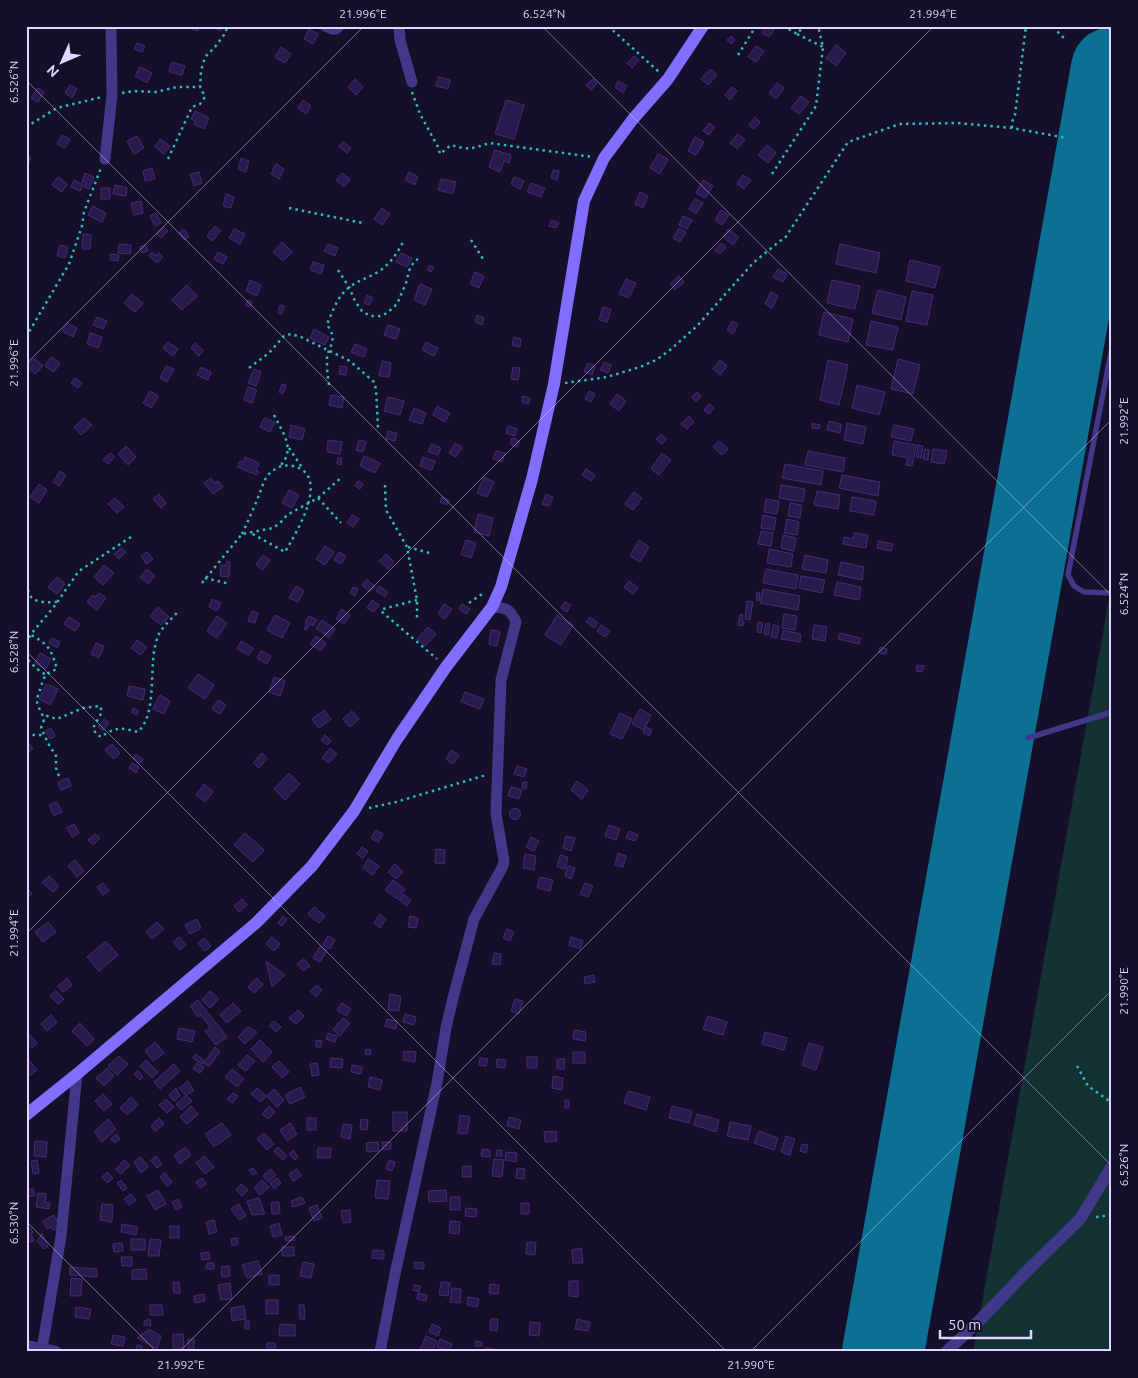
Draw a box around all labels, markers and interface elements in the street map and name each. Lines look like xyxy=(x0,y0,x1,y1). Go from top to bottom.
text: 21.996°E xyxy=(339,7,387,20)
text: 6.524°N xyxy=(523,7,565,20)
text: 21.994°E xyxy=(909,7,957,20)
north arrow xyxy=(38,38,88,88)
text: 6.526°N xyxy=(7,61,20,103)
text: N xyxy=(43,62,62,81)
text: 21.996°E xyxy=(7,339,20,387)
text: 21.992°E xyxy=(1117,397,1130,445)
text: 6.524°N xyxy=(1117,573,1130,615)
text: 6.528°N xyxy=(7,631,20,673)
text: 21.994°E xyxy=(7,909,20,957)
text: 21.990°E xyxy=(1117,967,1130,1015)
text: 6.526°N xyxy=(1117,1144,1130,1186)
text: 6.530°N xyxy=(7,1202,20,1244)
scale bar xyxy=(940,1308,1032,1340)
text: 50 m xyxy=(948,1316,981,1333)
text: 21.992°E xyxy=(157,1358,205,1371)
text: 21.990°E xyxy=(727,1358,775,1371)

